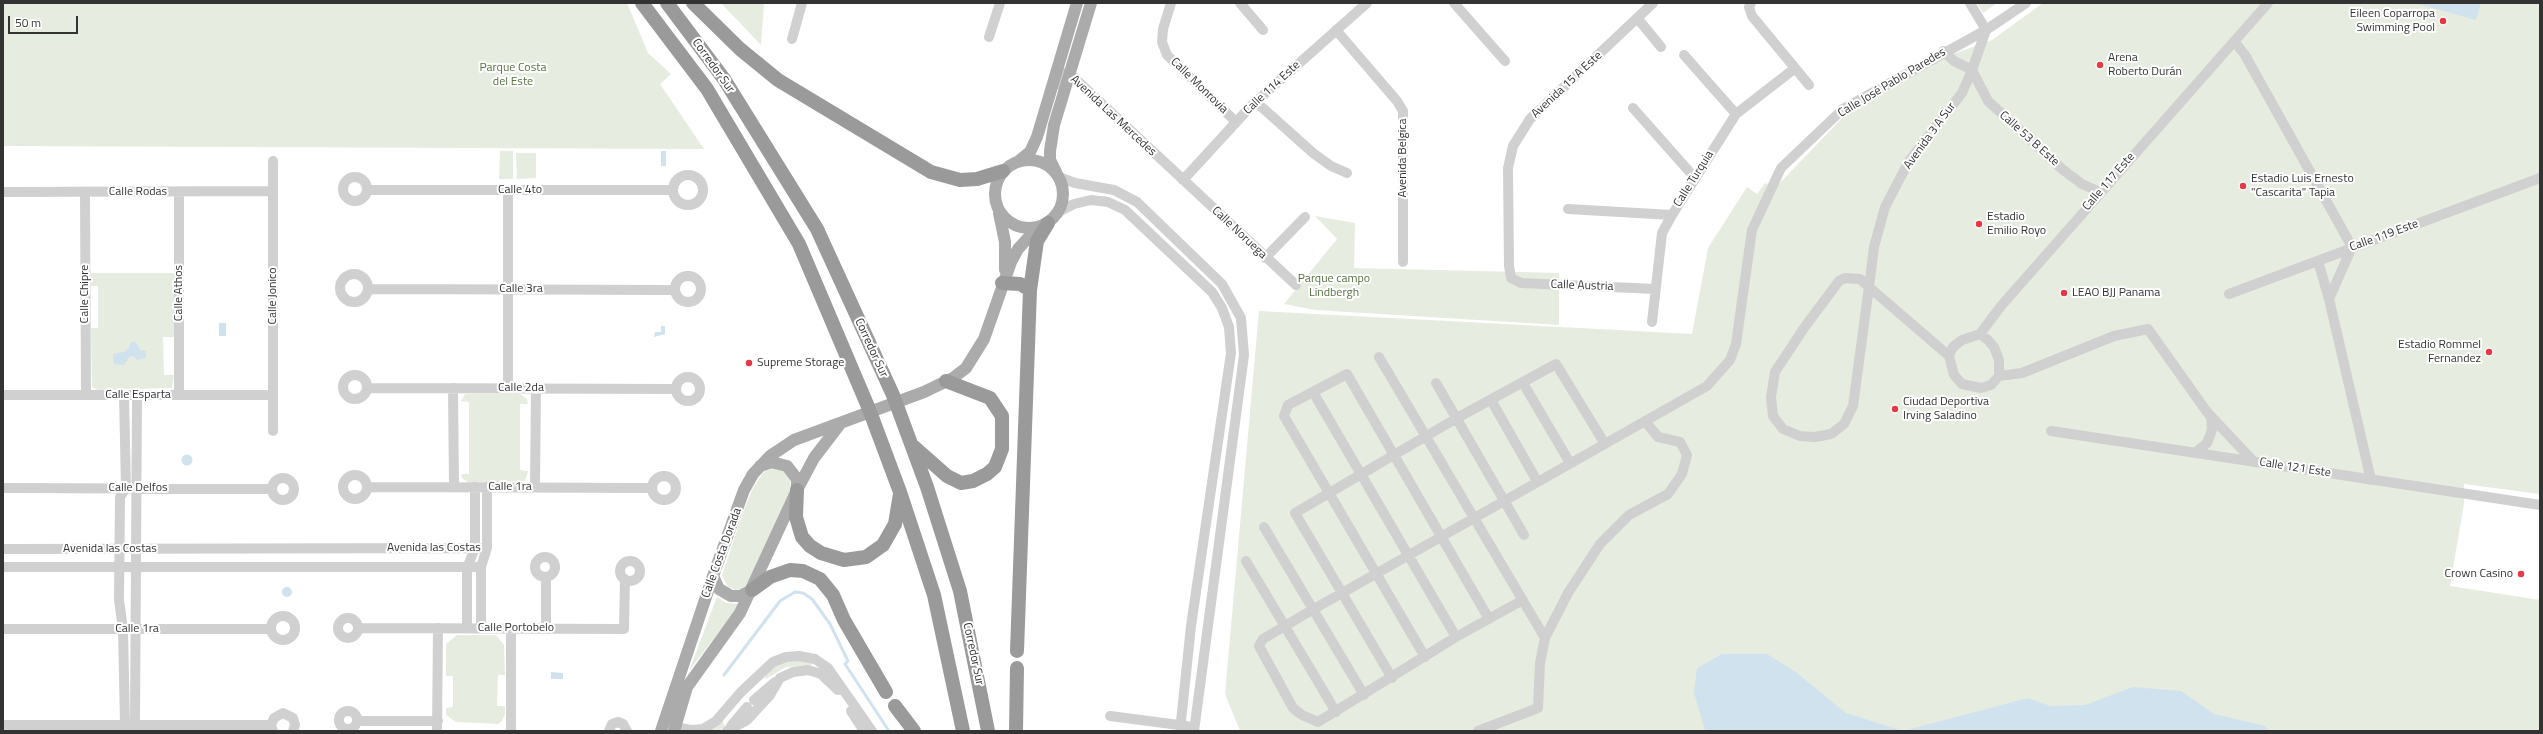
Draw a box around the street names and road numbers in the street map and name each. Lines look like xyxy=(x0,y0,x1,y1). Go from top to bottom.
street label: Corredor Sur xyxy=(689,36,737,96)
street label: Calle José Pablo Paredes xyxy=(1836,45,1948,121)
street label: Avenida 15 A Este xyxy=(1529,49,1605,121)
street label: Calle Monrovia xyxy=(1167,55,1231,117)
street label: Calle 114 Este xyxy=(1241,58,1303,118)
street label: Avenida Las Mercedes xyxy=(1067,73,1159,159)
street label: Avenida 3 A Sur xyxy=(1901,100,1959,172)
street label: Calle 53 B Este xyxy=(1996,108,2062,170)
street label: Avenida Belgica xyxy=(1396,119,1410,197)
street label: Calle Turquia xyxy=(1671,148,1717,210)
street label: Calle 117 Este xyxy=(2080,150,2138,214)
street label: Calle 4to xyxy=(498,183,542,197)
street label: Calle Rodas xyxy=(109,185,167,199)
street label: Calle Noruega xyxy=(1209,204,1269,262)
street label: Calle 119 Este xyxy=(2348,217,2420,255)
street label: Calle Chipre xyxy=(78,265,92,323)
street label: Calle Athos xyxy=(172,265,186,321)
street label: Calle Jonico xyxy=(266,267,280,325)
street label: Calle Austria xyxy=(1550,278,1614,294)
street label: Calle 3ra xyxy=(499,282,543,296)
street label: Corredor Sur xyxy=(851,316,891,380)
street label: Calle 2da xyxy=(498,381,544,395)
street label: Calle Esparta xyxy=(105,388,171,402)
street label: Calle 121 Este xyxy=(2258,455,2332,481)
street label: Calle 1ra xyxy=(488,480,532,494)
street label: Calle Delfos xyxy=(108,481,168,495)
street label: Calle Costa Dorada xyxy=(699,506,745,600)
street label: Avenida las Costas xyxy=(387,541,481,555)
street label: Avenida las Costas xyxy=(63,542,157,556)
street label: Calle Portobelo xyxy=(478,621,554,635)
street label: Corredor Sur xyxy=(959,621,987,687)
street label: Calle 1ra xyxy=(115,622,159,636)

